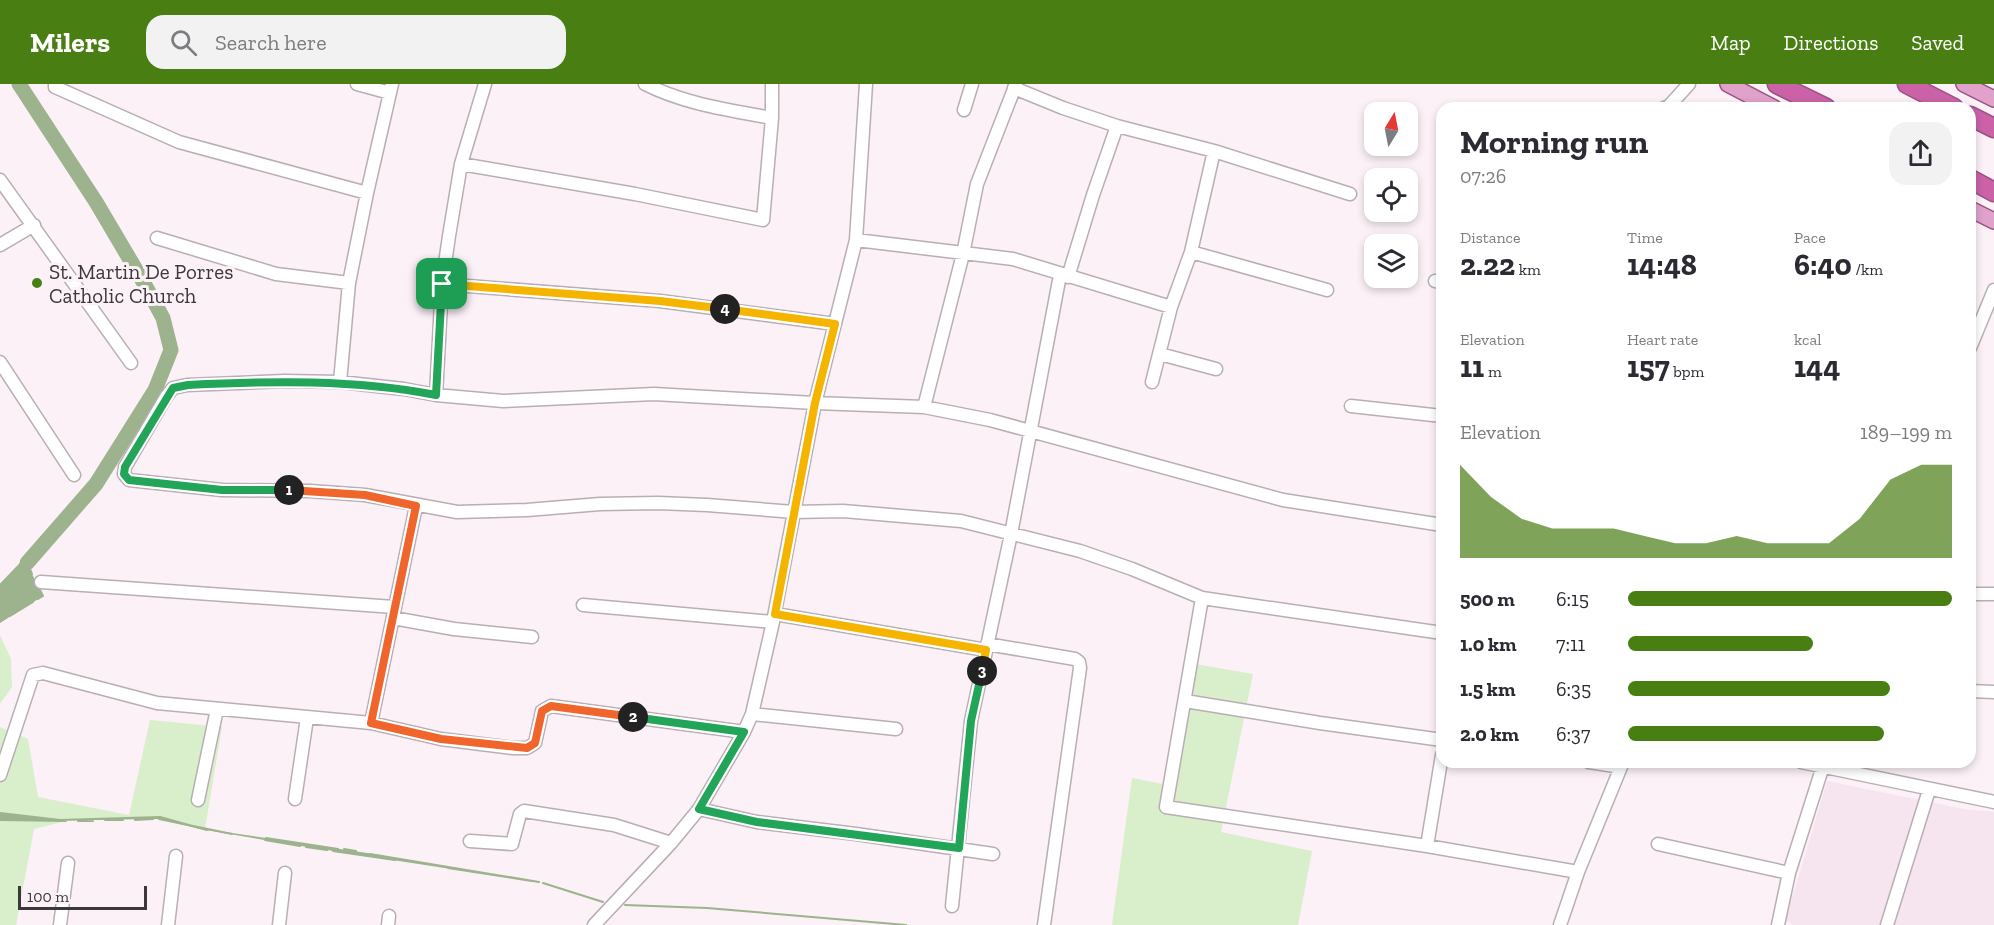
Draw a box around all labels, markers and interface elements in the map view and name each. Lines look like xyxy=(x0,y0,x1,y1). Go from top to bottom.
search box xyxy=(146,15,566,69)
text: Milers xyxy=(30,26,110,59)
icon: search xyxy=(167,26,200,59)
text: Search here xyxy=(215,29,327,56)
text: Map xyxy=(1711,30,1751,55)
text: Directions xyxy=(1784,30,1878,55)
text: Saved xyxy=(1911,30,1964,55)
north arrow xyxy=(1364,102,1418,156)
map controls xyxy=(1364,102,1418,288)
text: Morning run xyxy=(1460,122,1648,161)
button: share xyxy=(1889,122,1952,185)
text: 07:26 xyxy=(1460,164,1506,188)
button: locate xyxy=(1364,168,1418,222)
text: Distance xyxy=(1460,228,1521,247)
text: Time xyxy=(1627,228,1663,247)
text: Pace xyxy=(1794,228,1826,247)
button: layers xyxy=(1364,234,1418,288)
text: 2.22 xyxy=(1460,247,1515,283)
text: 14:48 xyxy=(1627,247,1697,283)
text: 6:40 xyxy=(1794,247,1852,283)
pin xyxy=(416,258,467,309)
place label: St. Martin De Porres Catholic Church xyxy=(49,259,233,308)
text: km xyxy=(1515,260,1541,279)
text: /km xyxy=(1852,260,1883,279)
icon: arrive xyxy=(425,267,458,300)
marker: St. Martin De Porres Catholic Church xyxy=(30,276,44,290)
pin: 4 xyxy=(710,294,740,324)
text: 4 xyxy=(720,299,730,318)
text: Elevation xyxy=(1460,330,1525,349)
text: Heart rate xyxy=(1627,330,1698,349)
text: kcal xyxy=(1794,330,1821,349)
text: 11 xyxy=(1460,349,1484,385)
text: 157 xyxy=(1627,349,1670,385)
text: 144 xyxy=(1794,349,1840,385)
text: m xyxy=(1484,362,1502,381)
text: bpm xyxy=(1670,362,1704,381)
text: Elevation xyxy=(1460,420,1541,444)
text: 189–199 m xyxy=(1860,420,1952,444)
pin: 1 xyxy=(274,475,304,505)
text: 1 xyxy=(286,480,292,499)
text: 500 m xyxy=(1460,587,1515,611)
text: 6:15 xyxy=(1556,587,1589,611)
text: 1.0 km xyxy=(1460,632,1516,656)
text: 7:11 xyxy=(1556,632,1585,656)
pin: 3 xyxy=(967,656,997,686)
text: 3 xyxy=(978,661,986,680)
text: 1.5 km xyxy=(1460,677,1515,701)
text: 6:35 xyxy=(1556,677,1591,701)
pin: 2 xyxy=(618,702,648,732)
text: 2 xyxy=(629,707,637,726)
text: 2.0 km xyxy=(1460,722,1519,746)
text: 6:37 xyxy=(1556,722,1590,746)
scale bar xyxy=(18,883,147,910)
text: 100 m xyxy=(27,887,69,906)

